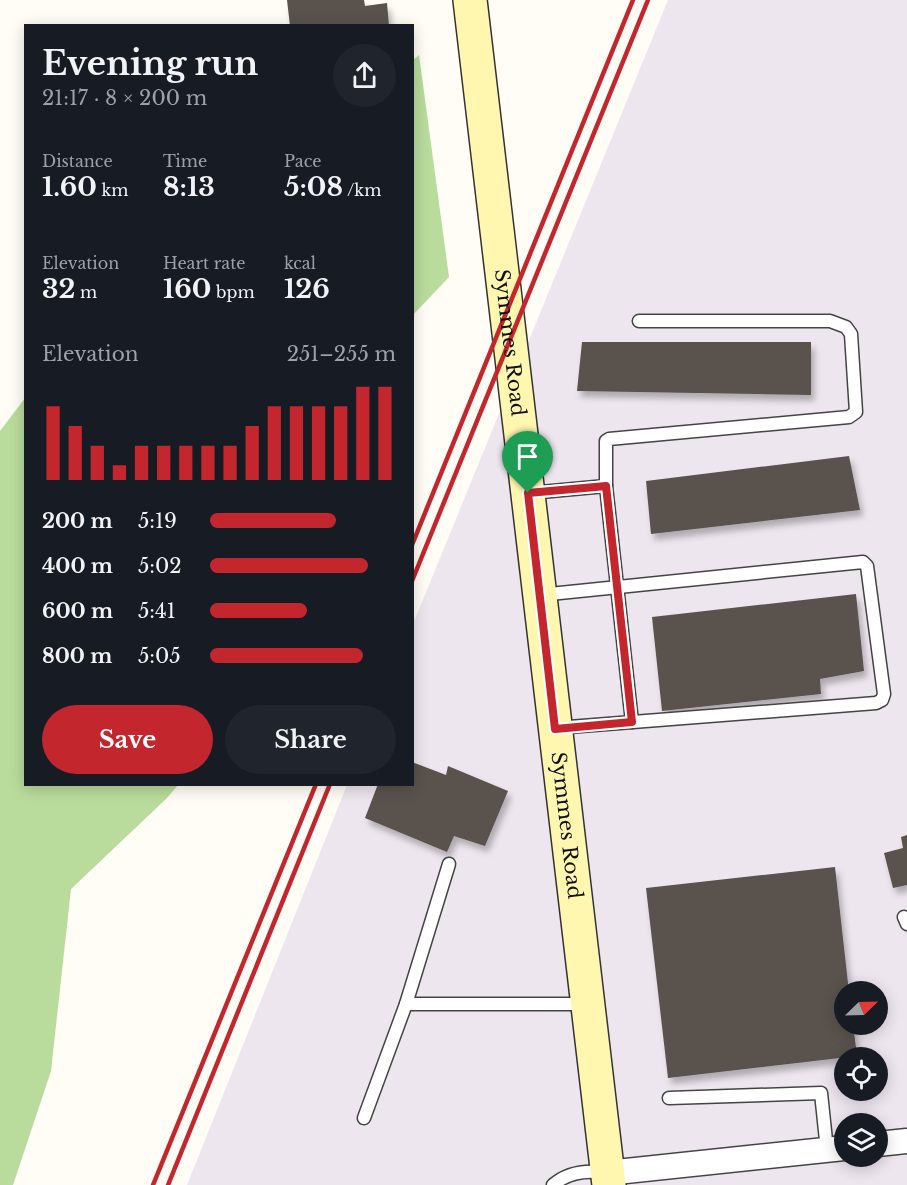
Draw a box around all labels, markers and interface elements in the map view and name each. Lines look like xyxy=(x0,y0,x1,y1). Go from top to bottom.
text: Evening run xyxy=(42,43,258,84)
button: share xyxy=(333,44,396,107)
text: 21:17 · 8 × 200 m xyxy=(42,86,207,110)
text: Distance xyxy=(42,151,113,171)
text: Time xyxy=(163,151,207,171)
text: Pace xyxy=(284,151,321,171)
text: 1.60 xyxy=(42,171,97,203)
text: 8:13 xyxy=(163,171,215,203)
text: 5:08 xyxy=(284,171,343,203)
text: km xyxy=(97,180,129,200)
text: /km xyxy=(343,180,381,200)
text: Elevation xyxy=(42,253,119,273)
text: Heart rate xyxy=(163,253,245,273)
text: kcal xyxy=(284,253,316,273)
street label: Symmes Road xyxy=(490,268,531,417)
text: 32 xyxy=(42,273,76,305)
text: 160 xyxy=(163,273,212,305)
text: 126 xyxy=(284,273,330,305)
text: m xyxy=(76,282,97,302)
text: bpm xyxy=(212,282,255,302)
text: Elevation xyxy=(42,342,139,366)
text: 251–255 m xyxy=(287,342,396,366)
pin xyxy=(502,431,553,493)
icon: arrive xyxy=(511,440,544,473)
text: 200 m xyxy=(42,509,113,533)
text: 5:19 xyxy=(138,509,177,533)
text: 400 m xyxy=(42,554,113,578)
text: 5:02 xyxy=(138,554,182,578)
text: 600 m xyxy=(42,599,113,623)
text: 5:41 xyxy=(138,599,176,623)
text: 800 m xyxy=(42,644,112,668)
text: 5:05 xyxy=(138,644,181,668)
button: Save xyxy=(42,705,213,774)
button: Share xyxy=(225,705,396,774)
street label: Symmes Road xyxy=(546,751,587,900)
north arrow xyxy=(834,981,888,1035)
map controls xyxy=(834,981,888,1167)
button: locate xyxy=(834,1047,888,1101)
button: layers xyxy=(834,1113,888,1167)

